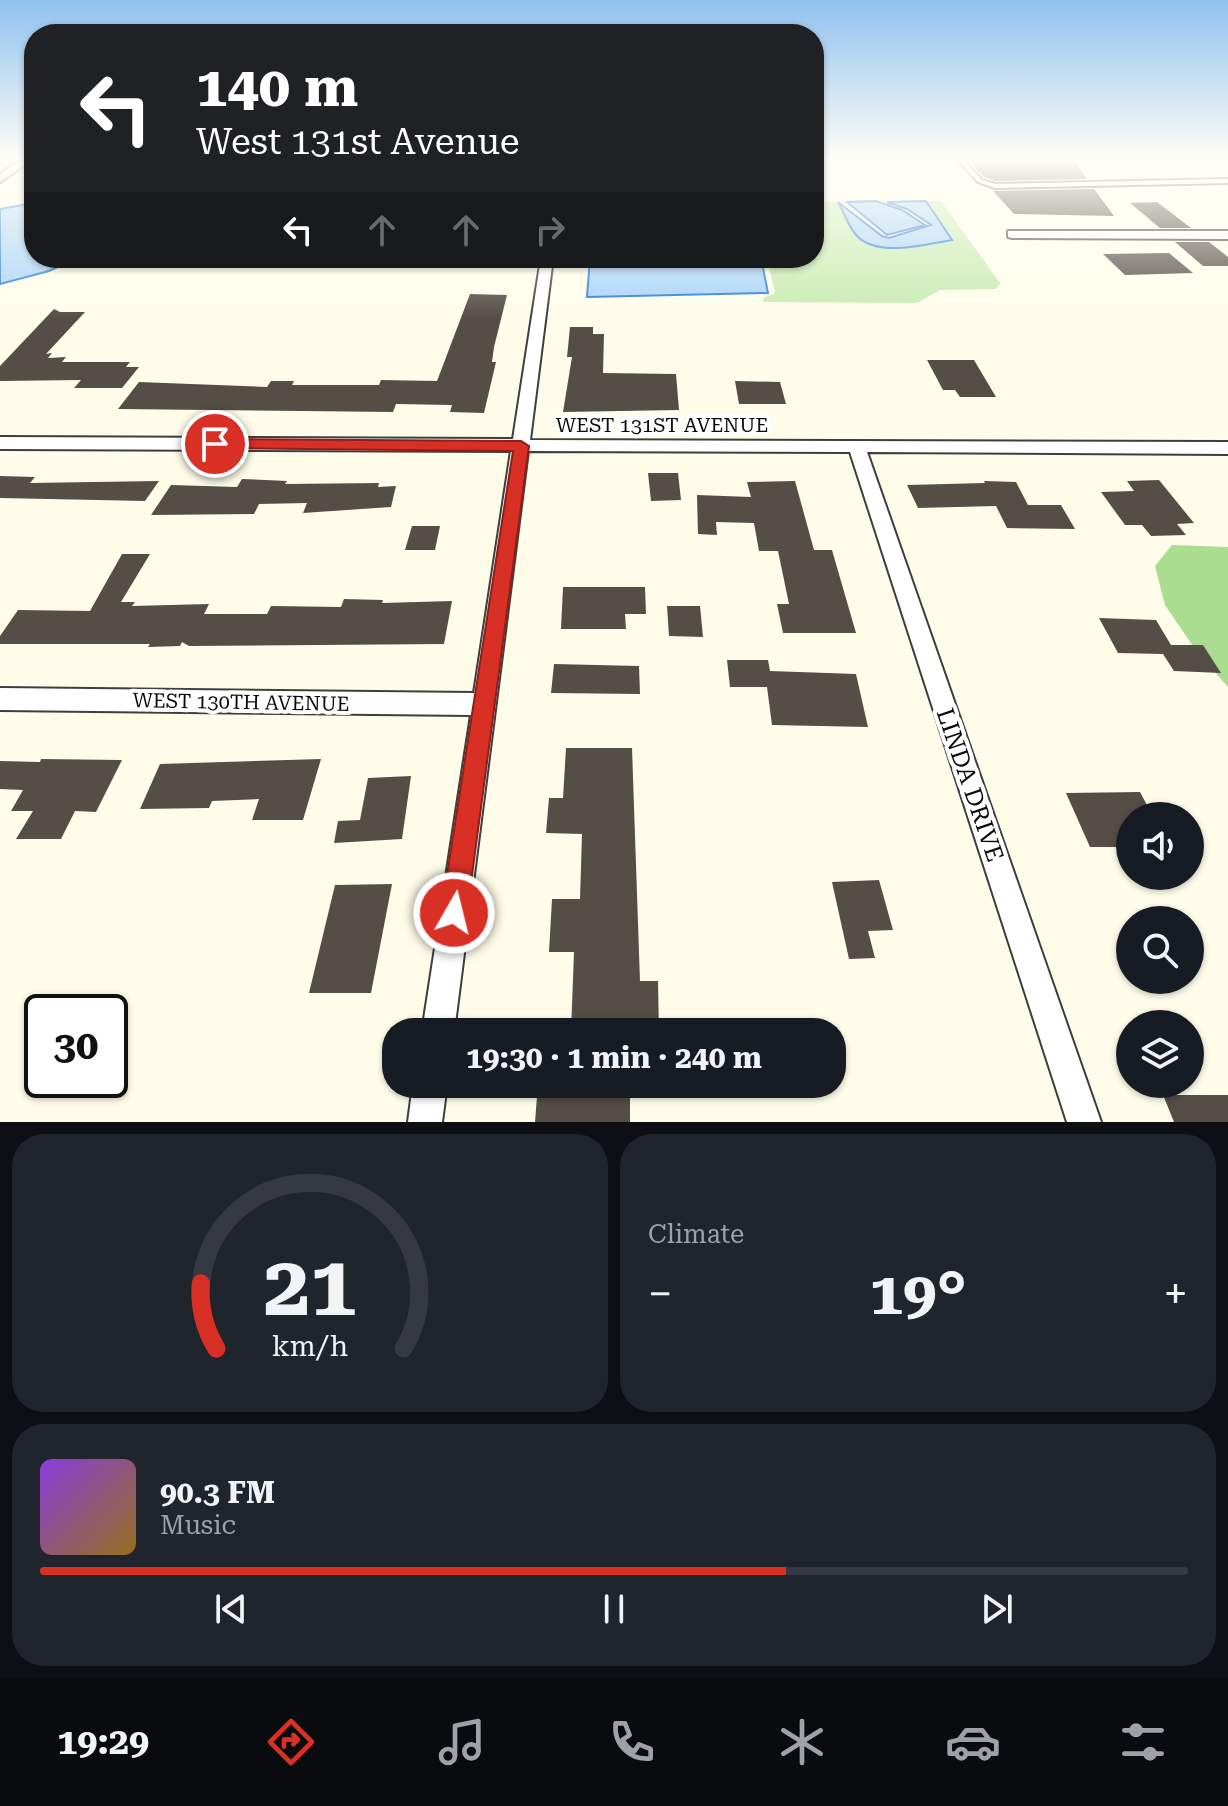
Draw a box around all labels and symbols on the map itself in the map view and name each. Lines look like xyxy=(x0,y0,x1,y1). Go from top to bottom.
pin xyxy=(181,410,249,478)
street label: WEST 131ST AVENUE xyxy=(556,413,768,437)
street label: WEST 130TH AVENUE xyxy=(132,688,350,716)
street label: LINDA DRIVE xyxy=(931,705,1009,865)
position arrow xyxy=(412,871,496,955)
speed limit sign: 30 xyxy=(24,994,128,1098)

